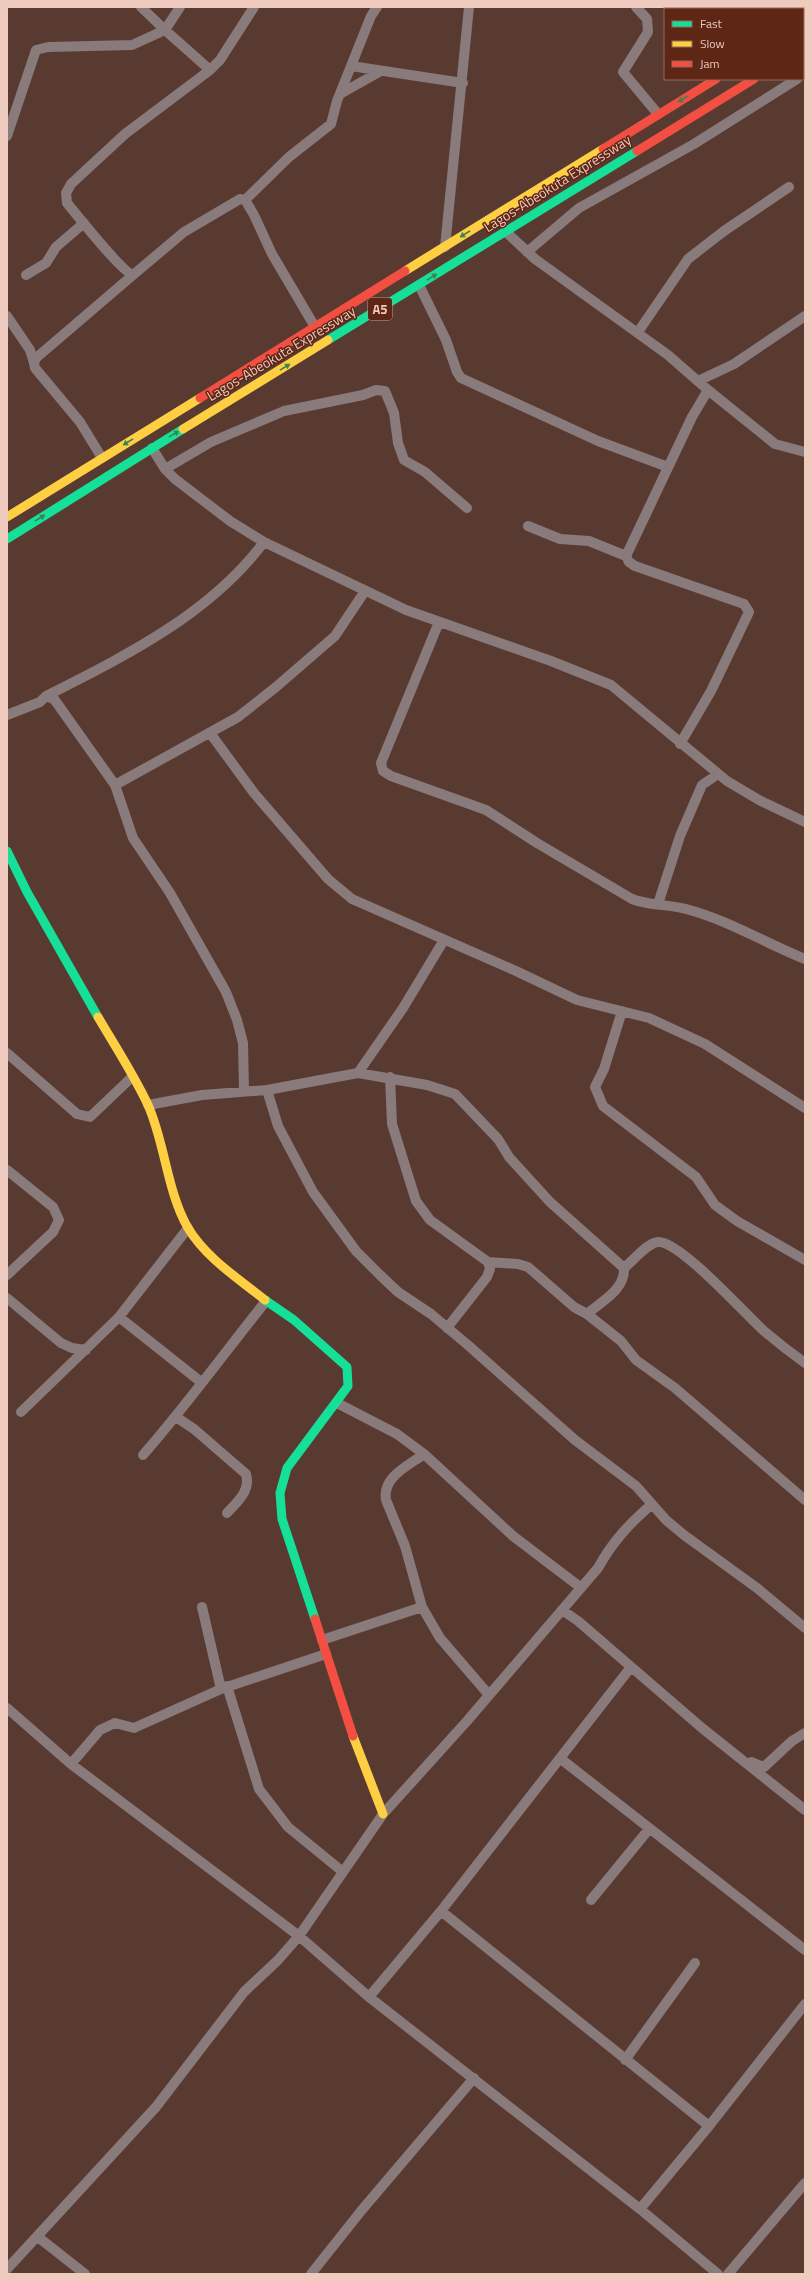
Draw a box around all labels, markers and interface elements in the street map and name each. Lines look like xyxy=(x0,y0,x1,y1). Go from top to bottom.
legend xyxy=(664,8,804,80)
text: Fast xyxy=(700,14,723,33)
text: Slow xyxy=(700,34,725,53)
text: Jam xyxy=(700,54,720,73)
one-way arrow xyxy=(677,96,689,103)
street label: Lagos-Abeokuta Expressway xyxy=(479,129,635,237)
one-way arrow xyxy=(459,231,471,238)
one-way arrow xyxy=(427,273,437,281)
road number: A5 xyxy=(368,298,392,320)
street label: Lagos-Abeokuta Expressway xyxy=(203,300,360,406)
one-way arrow xyxy=(279,363,291,370)
one-way arrow xyxy=(168,431,180,438)
one-way arrow xyxy=(122,438,134,445)
one-way arrow xyxy=(35,514,45,522)

